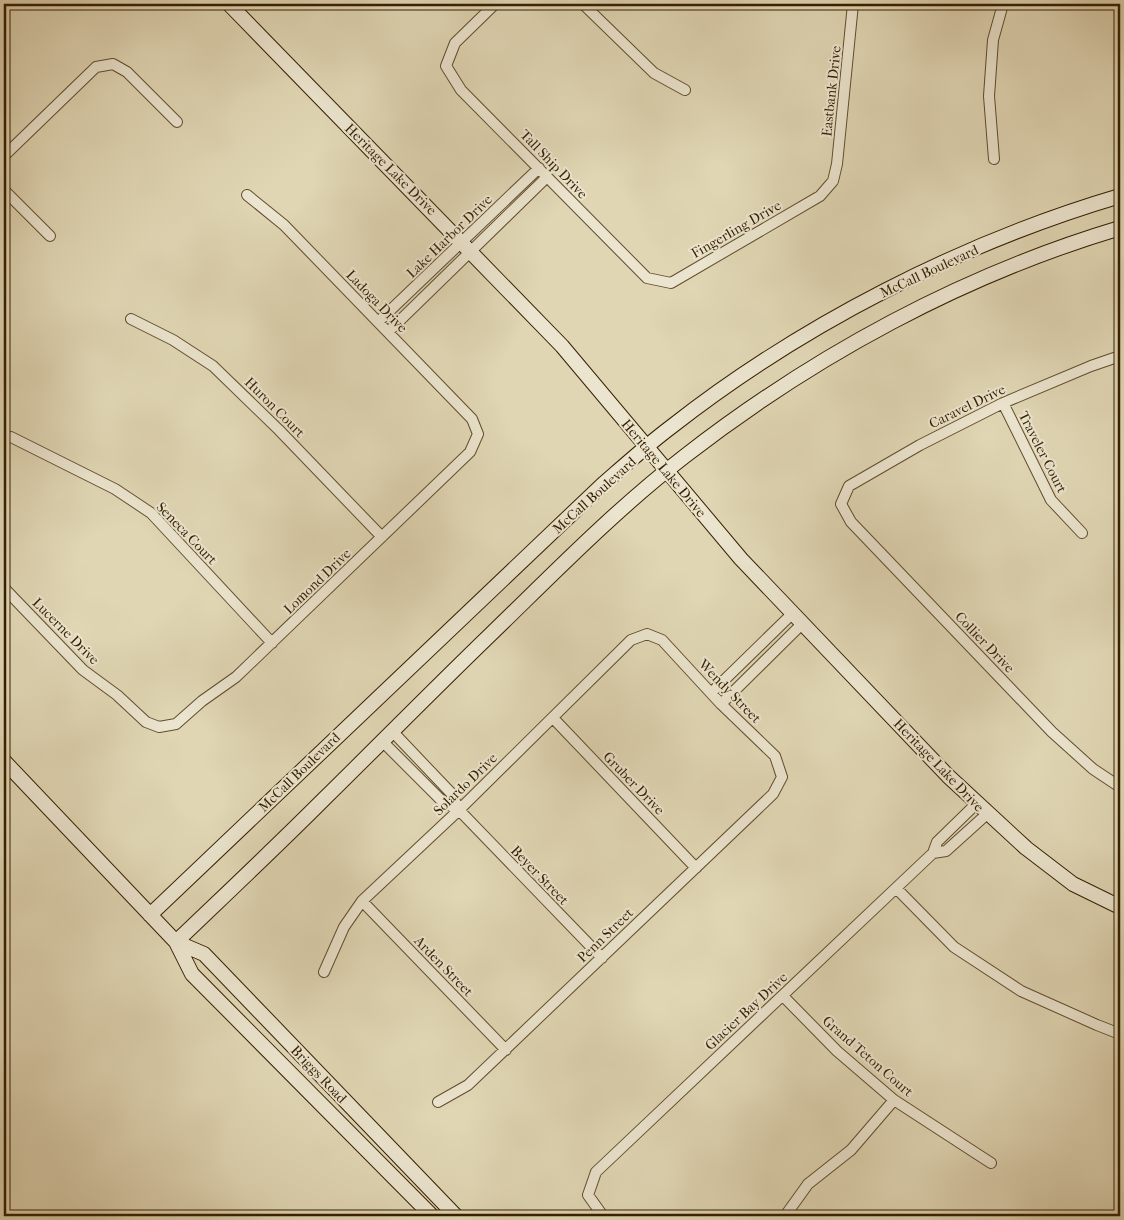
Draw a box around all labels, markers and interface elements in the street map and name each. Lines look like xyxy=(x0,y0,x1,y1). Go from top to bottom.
street label: Eastbank Drive xyxy=(818,45,845,137)
street label: Heritage Lake Drive xyxy=(341,120,440,219)
street label: Tall Ship Drive xyxy=(516,126,591,202)
street label: Lake Harbor Drive xyxy=(403,191,496,282)
street label: Fingerling Drive xyxy=(688,197,784,262)
street label: McCall Boulevard xyxy=(877,241,982,302)
street label: Ladoga Drive xyxy=(342,266,411,336)
street label: Huron Court xyxy=(241,374,308,441)
street label: Caravel Drive xyxy=(926,381,1008,432)
street label: Traveler Court xyxy=(1015,409,1070,496)
street label: Heritage Lake Drive xyxy=(618,416,710,521)
street label: McCall Boulevard xyxy=(549,453,640,537)
street label: Seneca Court xyxy=(153,499,221,568)
street label: Lomond Drive xyxy=(280,545,355,618)
street label: Lucerne Drive xyxy=(29,594,103,668)
street label: Collier Drive xyxy=(951,608,1018,676)
street label: Wendy Street xyxy=(694,655,764,727)
street label: Heritage Lake Drive xyxy=(890,715,987,815)
street label: McCall Boulevard xyxy=(255,729,344,816)
street label: Gruber Drive xyxy=(599,748,668,819)
street label: Solardo Drive xyxy=(430,750,501,819)
street label: Beyer Street xyxy=(507,842,572,909)
street label: Penn Street xyxy=(574,904,637,966)
street label: Arden Street xyxy=(410,932,477,1000)
street label: Glacier Bay Drive xyxy=(702,969,791,1054)
street label: Grand Teton Court xyxy=(819,1012,917,1100)
street label: Briggs Road xyxy=(287,1042,351,1107)

